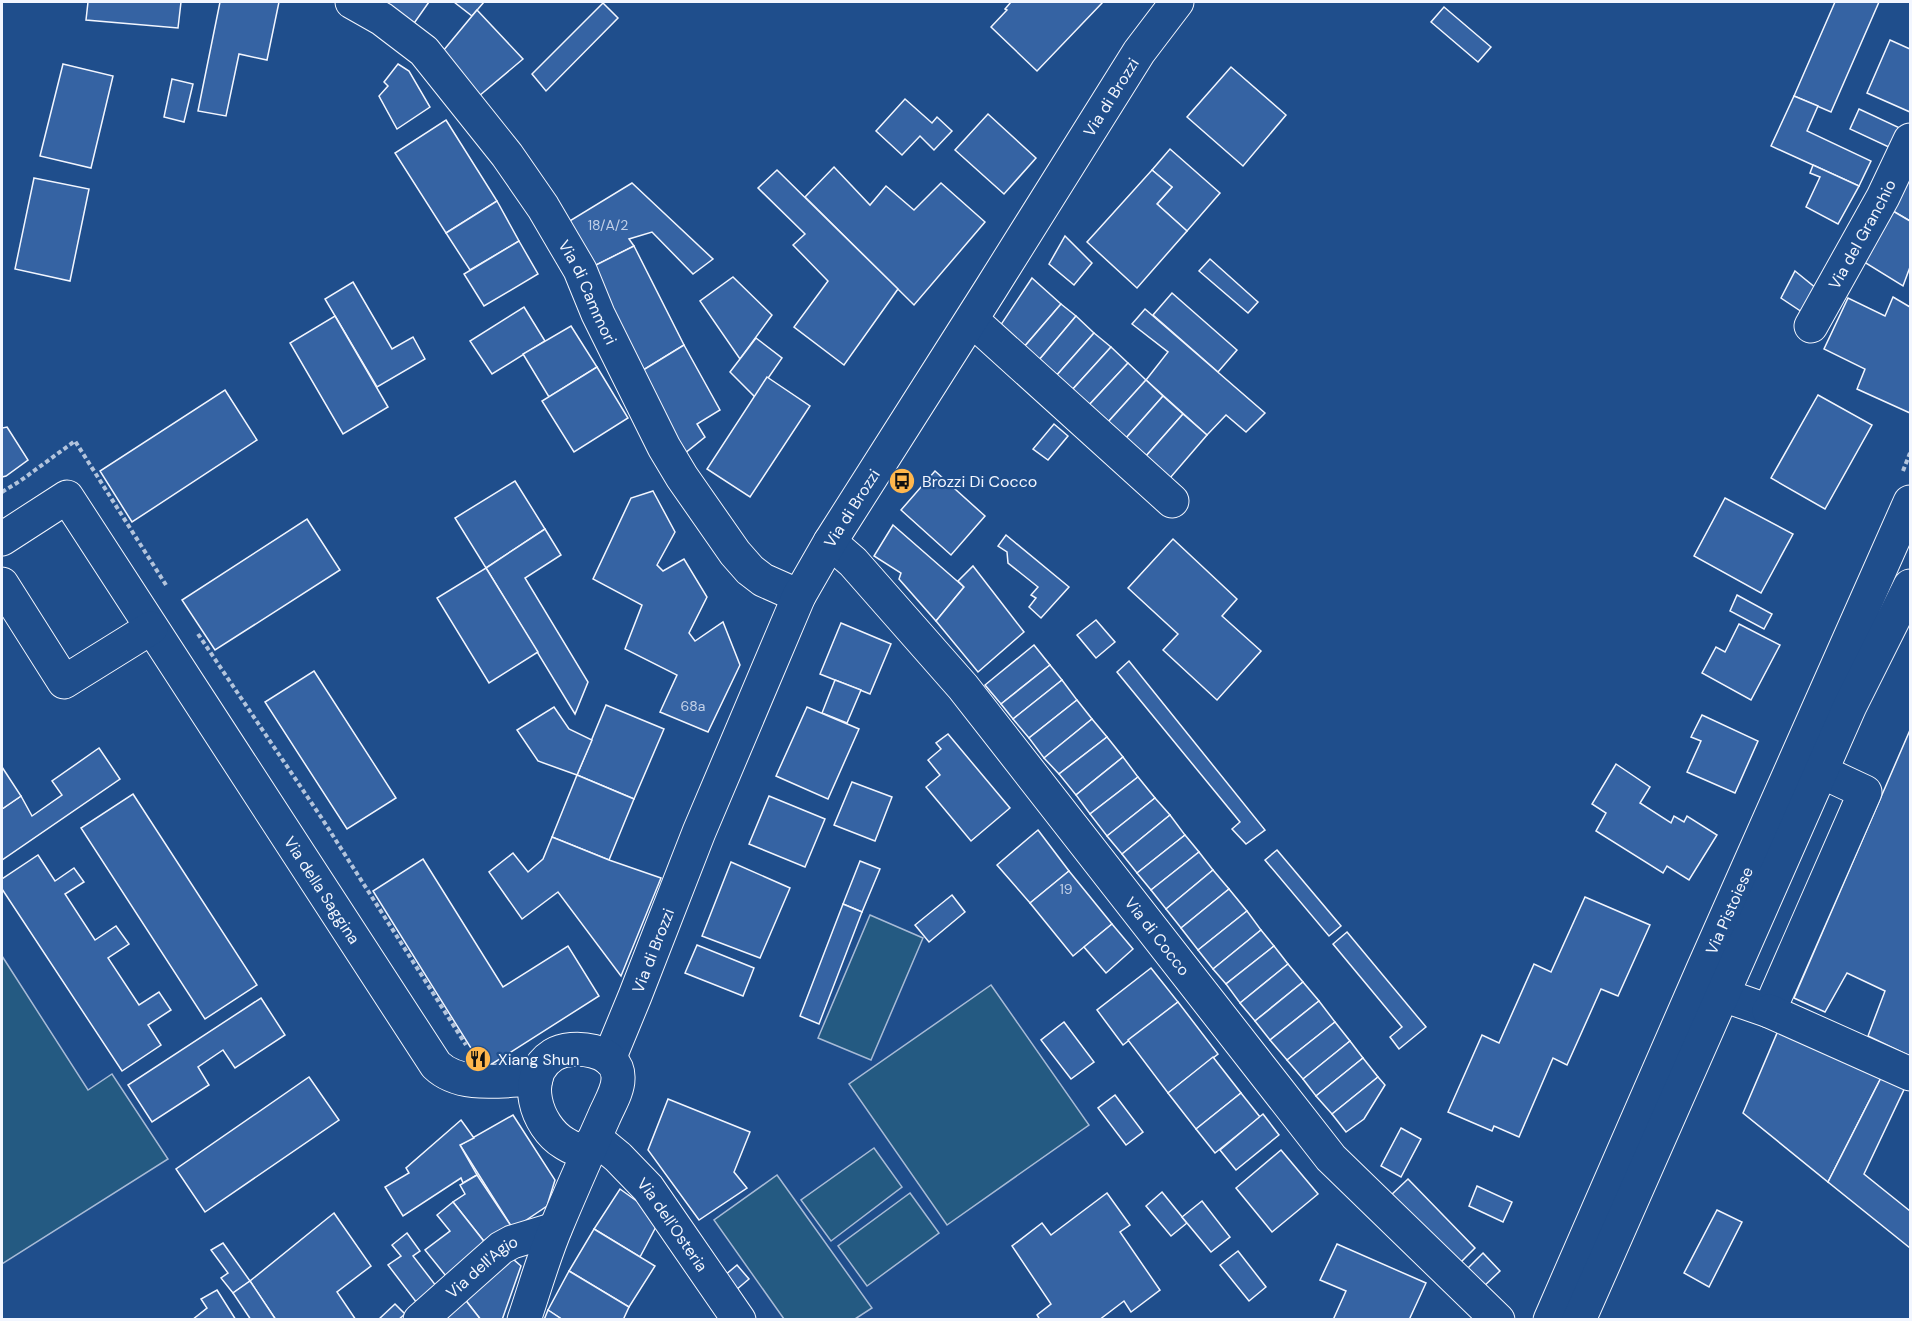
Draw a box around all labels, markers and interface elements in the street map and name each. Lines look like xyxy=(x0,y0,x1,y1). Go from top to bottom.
street label: Via di Brozzi xyxy=(1079,54,1144,141)
street label: Via del Granchio xyxy=(1824,176,1901,293)
house number: 18/A/2 xyxy=(588,216,628,234)
street label: Via di Cammori xyxy=(554,236,621,348)
street label: Via di Brozzi xyxy=(819,465,885,552)
bus stop icon: Brozzi Di Cocco xyxy=(887,466,917,496)
place label: Brozzi Di Cocco xyxy=(922,471,1037,492)
house number: 68a xyxy=(681,697,705,715)
street label: Via della Saggina xyxy=(279,832,365,948)
street label: Via Pistoiese xyxy=(1701,863,1758,958)
house number: 19 xyxy=(1059,880,1073,898)
street label: Via di Cocco xyxy=(1120,893,1195,980)
street label: Via di Brozzi xyxy=(627,905,679,996)
restaurant icon: Xiang Shun xyxy=(463,1044,493,1074)
place label: Xiang Shun xyxy=(498,1049,579,1070)
street label: Via dell'Osteria xyxy=(632,1173,712,1276)
street label: Via dell'Agio xyxy=(442,1231,520,1303)

